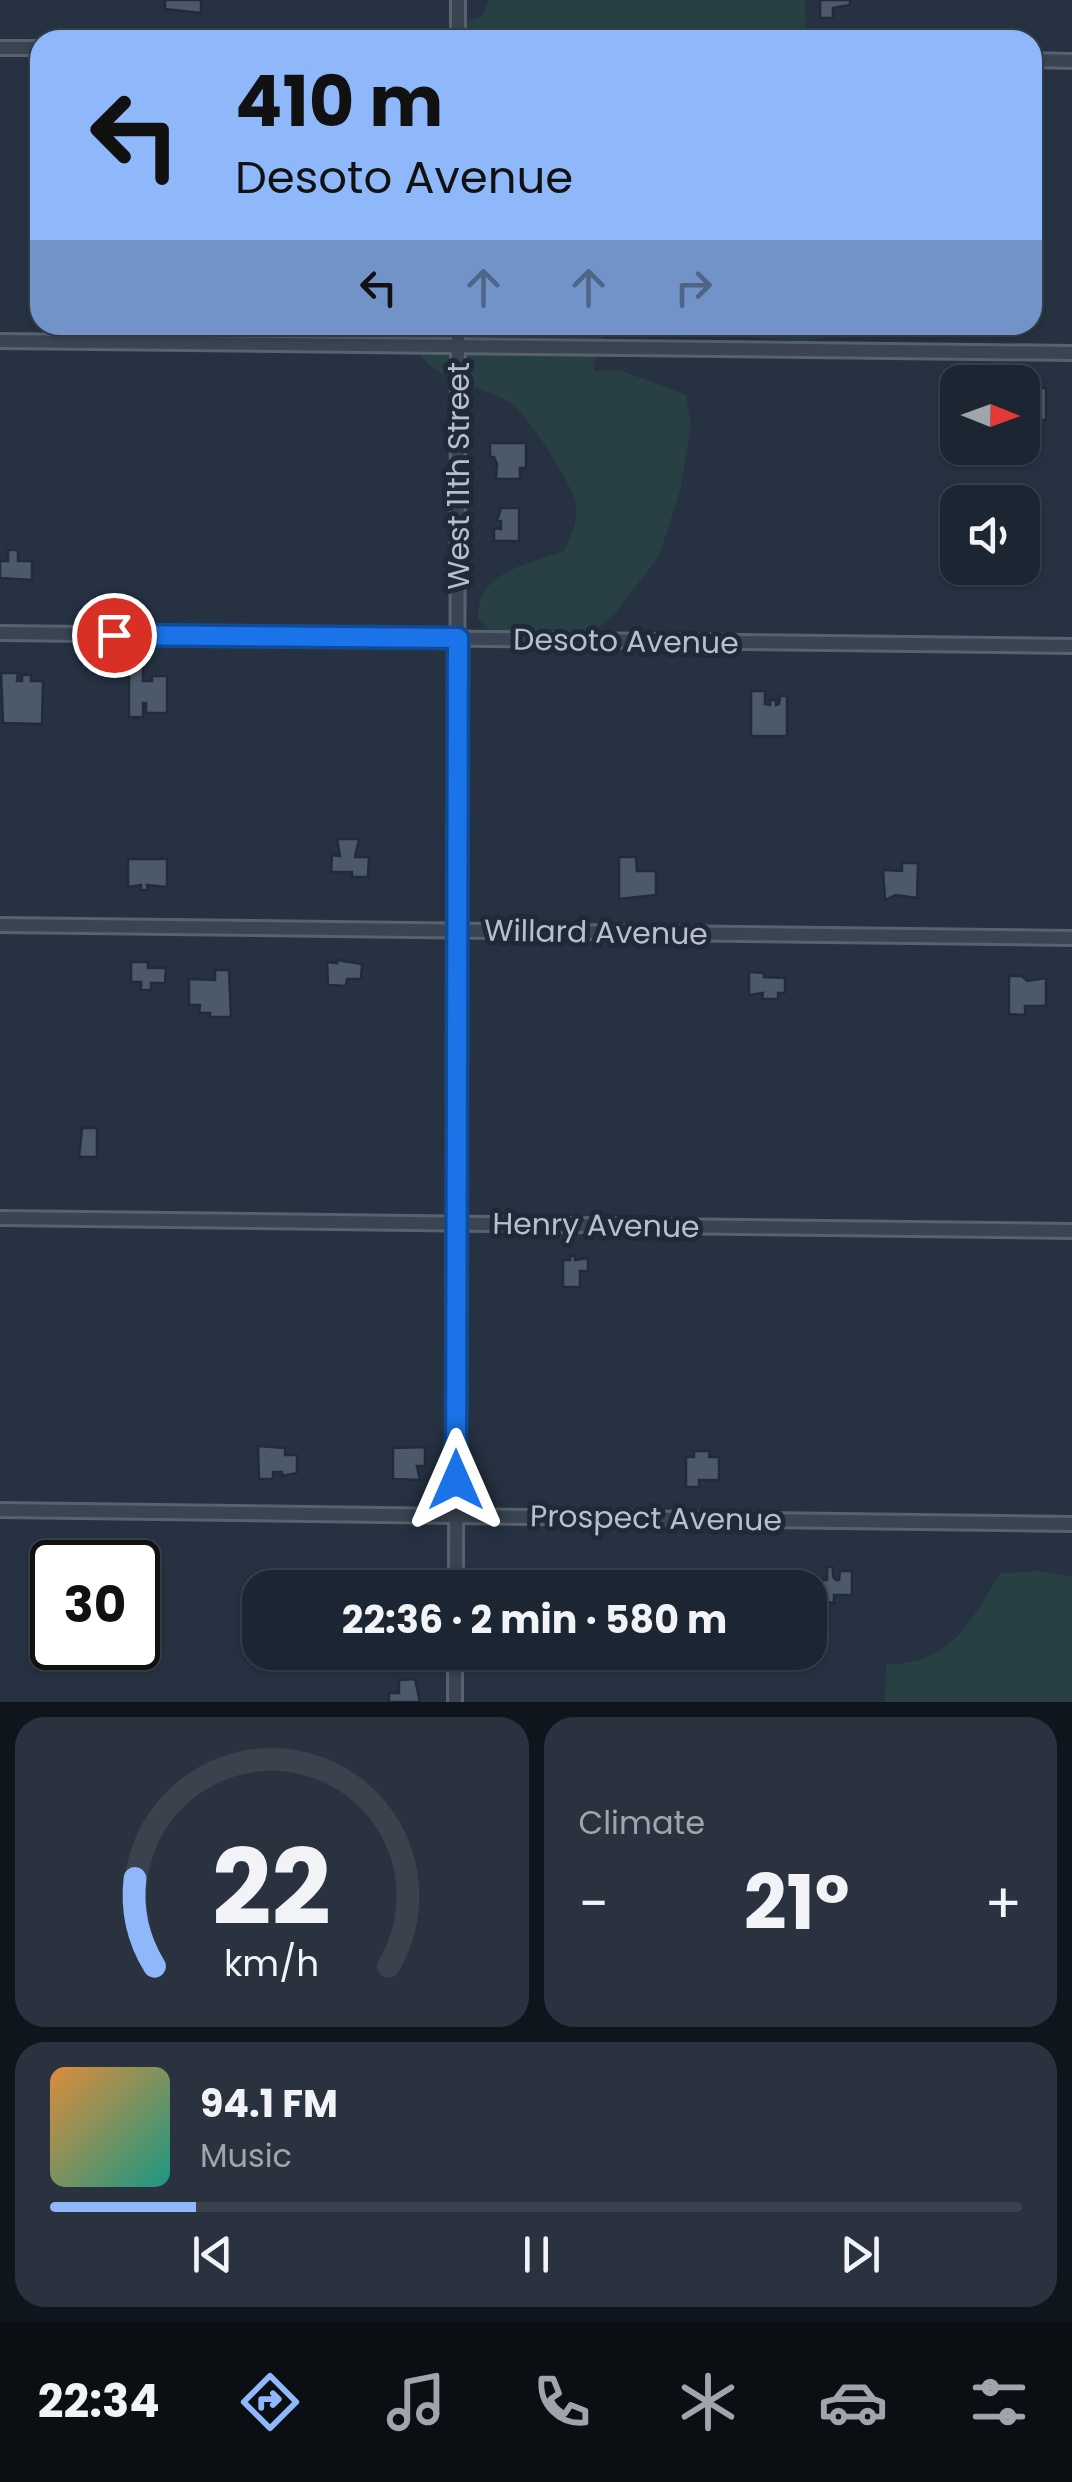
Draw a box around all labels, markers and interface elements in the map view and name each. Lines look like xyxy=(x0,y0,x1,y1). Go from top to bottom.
text: 410 m xyxy=(235,52,443,151)
icon: left xyxy=(70,70,200,200)
text: Desoto Avenue xyxy=(235,146,573,209)
icon: left xyxy=(351,260,406,315)
icon: ahead xyxy=(456,260,511,315)
icon: ahead xyxy=(561,260,616,315)
icon: right xyxy=(666,260,721,315)
street label: West 11th Street xyxy=(437,362,480,590)
north arrow xyxy=(940,365,1040,465)
map controls xyxy=(940,365,1040,585)
button: sound xyxy=(940,485,1040,585)
pin xyxy=(72,593,157,678)
icon: arrive xyxy=(87,608,142,663)
street label: Desoto Avenue xyxy=(513,618,739,664)
street label: Willard Avenue xyxy=(484,909,708,955)
street label: Henry Avenue xyxy=(492,1202,700,1248)
position arrow xyxy=(404,1428,508,1532)
street label: Prospect Avenue xyxy=(530,1494,782,1542)
speed limit sign: 30 xyxy=(30,1540,160,1670)
text: 22:36 · 2 min · 580 m xyxy=(342,1593,727,1646)
text: Climate xyxy=(579,1800,705,1845)
text: 22 xyxy=(212,1815,331,1960)
text: 21° xyxy=(744,1850,850,1955)
text: − xyxy=(579,1865,609,1942)
text: + xyxy=(984,1865,1022,1942)
text: km/h xyxy=(224,1938,319,1989)
text: 94.1 FM xyxy=(200,2077,338,2130)
text: Music xyxy=(200,2133,292,2178)
icon: previous xyxy=(185,2227,240,2282)
icon: pause xyxy=(509,2227,564,2282)
icon: next xyxy=(833,2227,888,2282)
icon: directions xyxy=(235,2367,305,2437)
icon: music xyxy=(381,2367,451,2437)
icon: phone xyxy=(527,2367,597,2437)
icon: climate xyxy=(673,2367,743,2437)
icon: car xyxy=(818,2367,888,2437)
icon: filters xyxy=(964,2367,1034,2437)
text: 22:34 xyxy=(38,2370,160,2433)

